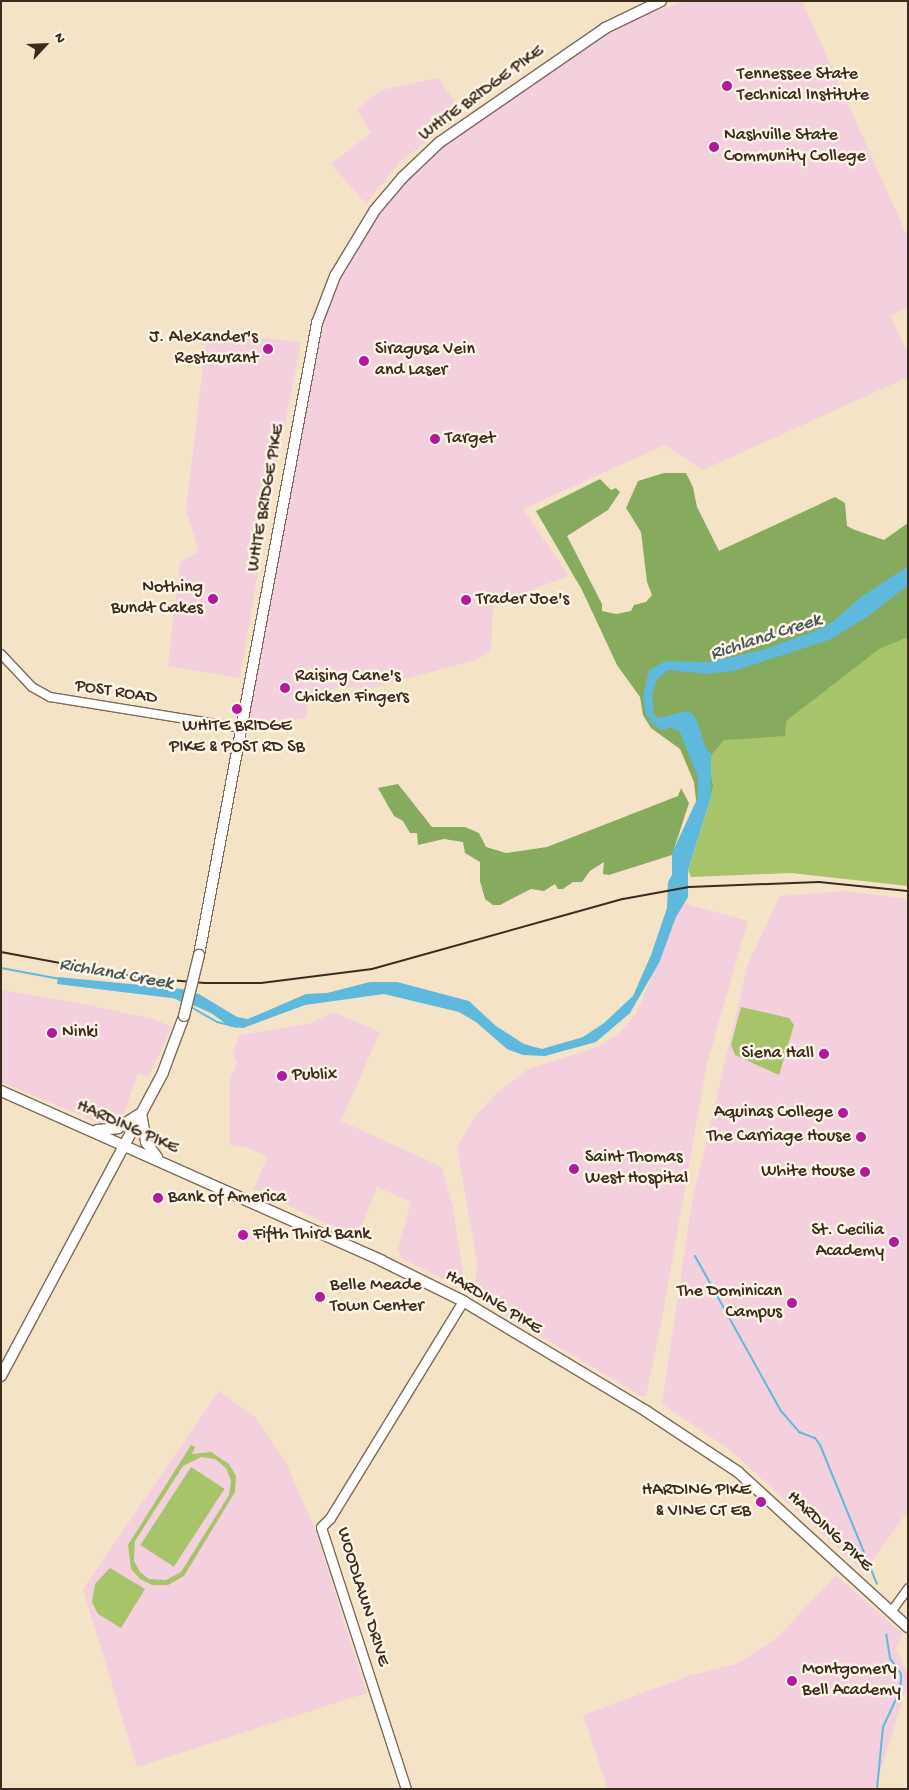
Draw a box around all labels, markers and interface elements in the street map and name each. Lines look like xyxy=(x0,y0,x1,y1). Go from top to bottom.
north arrow xyxy=(20,20,70,70)
text: N xyxy=(49,31,69,46)
street label: WHITE BRIDGE PIKE xyxy=(415,41,549,147)
place label: Tennessee State Technical Institute xyxy=(737,65,869,108)
marker: Tennessee State Technical Institute xyxy=(721,80,733,92)
place label: Nashville State Community College xyxy=(724,126,866,168)
marker: Nashville State Community College xyxy=(708,141,720,153)
place label: J. Alexander's Restaurant xyxy=(149,328,258,370)
place label: Siragusa Vein and Laser xyxy=(375,340,475,382)
marker: J. Alexander's Restaurant xyxy=(262,343,274,355)
marker: Siragusa Vein and Laser xyxy=(357,354,371,368)
street label: WHITE BRIDGE PIKE xyxy=(243,423,291,573)
place label: Target xyxy=(445,428,495,450)
marker: Target xyxy=(429,433,441,445)
place label: Nothing Bundt Cakes xyxy=(111,578,203,620)
place label: Trader Joe's xyxy=(476,589,569,611)
marker: Nothing Bundt Cakes xyxy=(207,593,219,605)
marker: Trader Joe's xyxy=(460,594,472,606)
water label: Richland Creek xyxy=(708,609,824,667)
place label: Raising Cane's Chicken Fingers xyxy=(295,667,409,710)
street label: POST ROAD xyxy=(73,676,159,710)
marker: Raising Cane's Chicken Fingers xyxy=(279,682,291,694)
marker: WHITE BRIDGE PIKE & POST RD SB xyxy=(231,703,243,715)
place label: WHITE BRIDGE PIKE & POST RD SB xyxy=(169,717,305,760)
water label: Richland Creek xyxy=(57,954,175,996)
place label: Ninki xyxy=(62,1022,98,1044)
marker: Ninki xyxy=(46,1027,58,1039)
place label: Siena Hall xyxy=(741,1043,814,1065)
marker: Siena Hall xyxy=(818,1048,830,1060)
place label: Publix xyxy=(292,1065,337,1087)
marker: Publix xyxy=(276,1070,288,1082)
street label: HARDING PIKE xyxy=(73,1096,181,1160)
place label: Aquinas College xyxy=(714,1102,833,1124)
marker: Aquinas College xyxy=(837,1107,849,1119)
place label: The Carriage House xyxy=(707,1126,851,1148)
marker: The Carriage House xyxy=(855,1131,867,1143)
place label: Saint Thomas West Hospital xyxy=(585,1148,688,1190)
place label: White House xyxy=(761,1161,855,1183)
marker: Saint Thomas West Hospital xyxy=(567,1162,581,1176)
marker: White House xyxy=(859,1166,871,1178)
place label: Bank of America xyxy=(168,1187,286,1209)
marker: Bank of America xyxy=(152,1192,164,1204)
place label: St. Cecilia Academy xyxy=(811,1221,884,1264)
place label: Fifth Third Bank xyxy=(253,1224,370,1246)
marker: Fifth Third Bank xyxy=(237,1229,249,1241)
marker: St. Cecilia Academy xyxy=(888,1236,900,1248)
street label: HARDING PIKE xyxy=(441,1266,545,1340)
place label: Belle Meade Town Center xyxy=(330,1276,424,1318)
place label: The Dominican Campus xyxy=(677,1282,782,1325)
marker: Belle Meade Town Center xyxy=(314,1291,326,1303)
marker: The Dominican Campus xyxy=(786,1297,798,1309)
place label: HARDING PIKE & VINE CT EB xyxy=(642,1481,751,1524)
street label: HARDING PIKE xyxy=(782,1487,876,1577)
marker: HARDING PIKE & VINE CT EB xyxy=(755,1496,767,1508)
street label: WOODLAWN DRIVE xyxy=(331,1525,393,1669)
place label: Montgomery Bell Academy xyxy=(802,1660,901,1702)
marker: Montgomery Bell Academy xyxy=(786,1675,798,1687)

